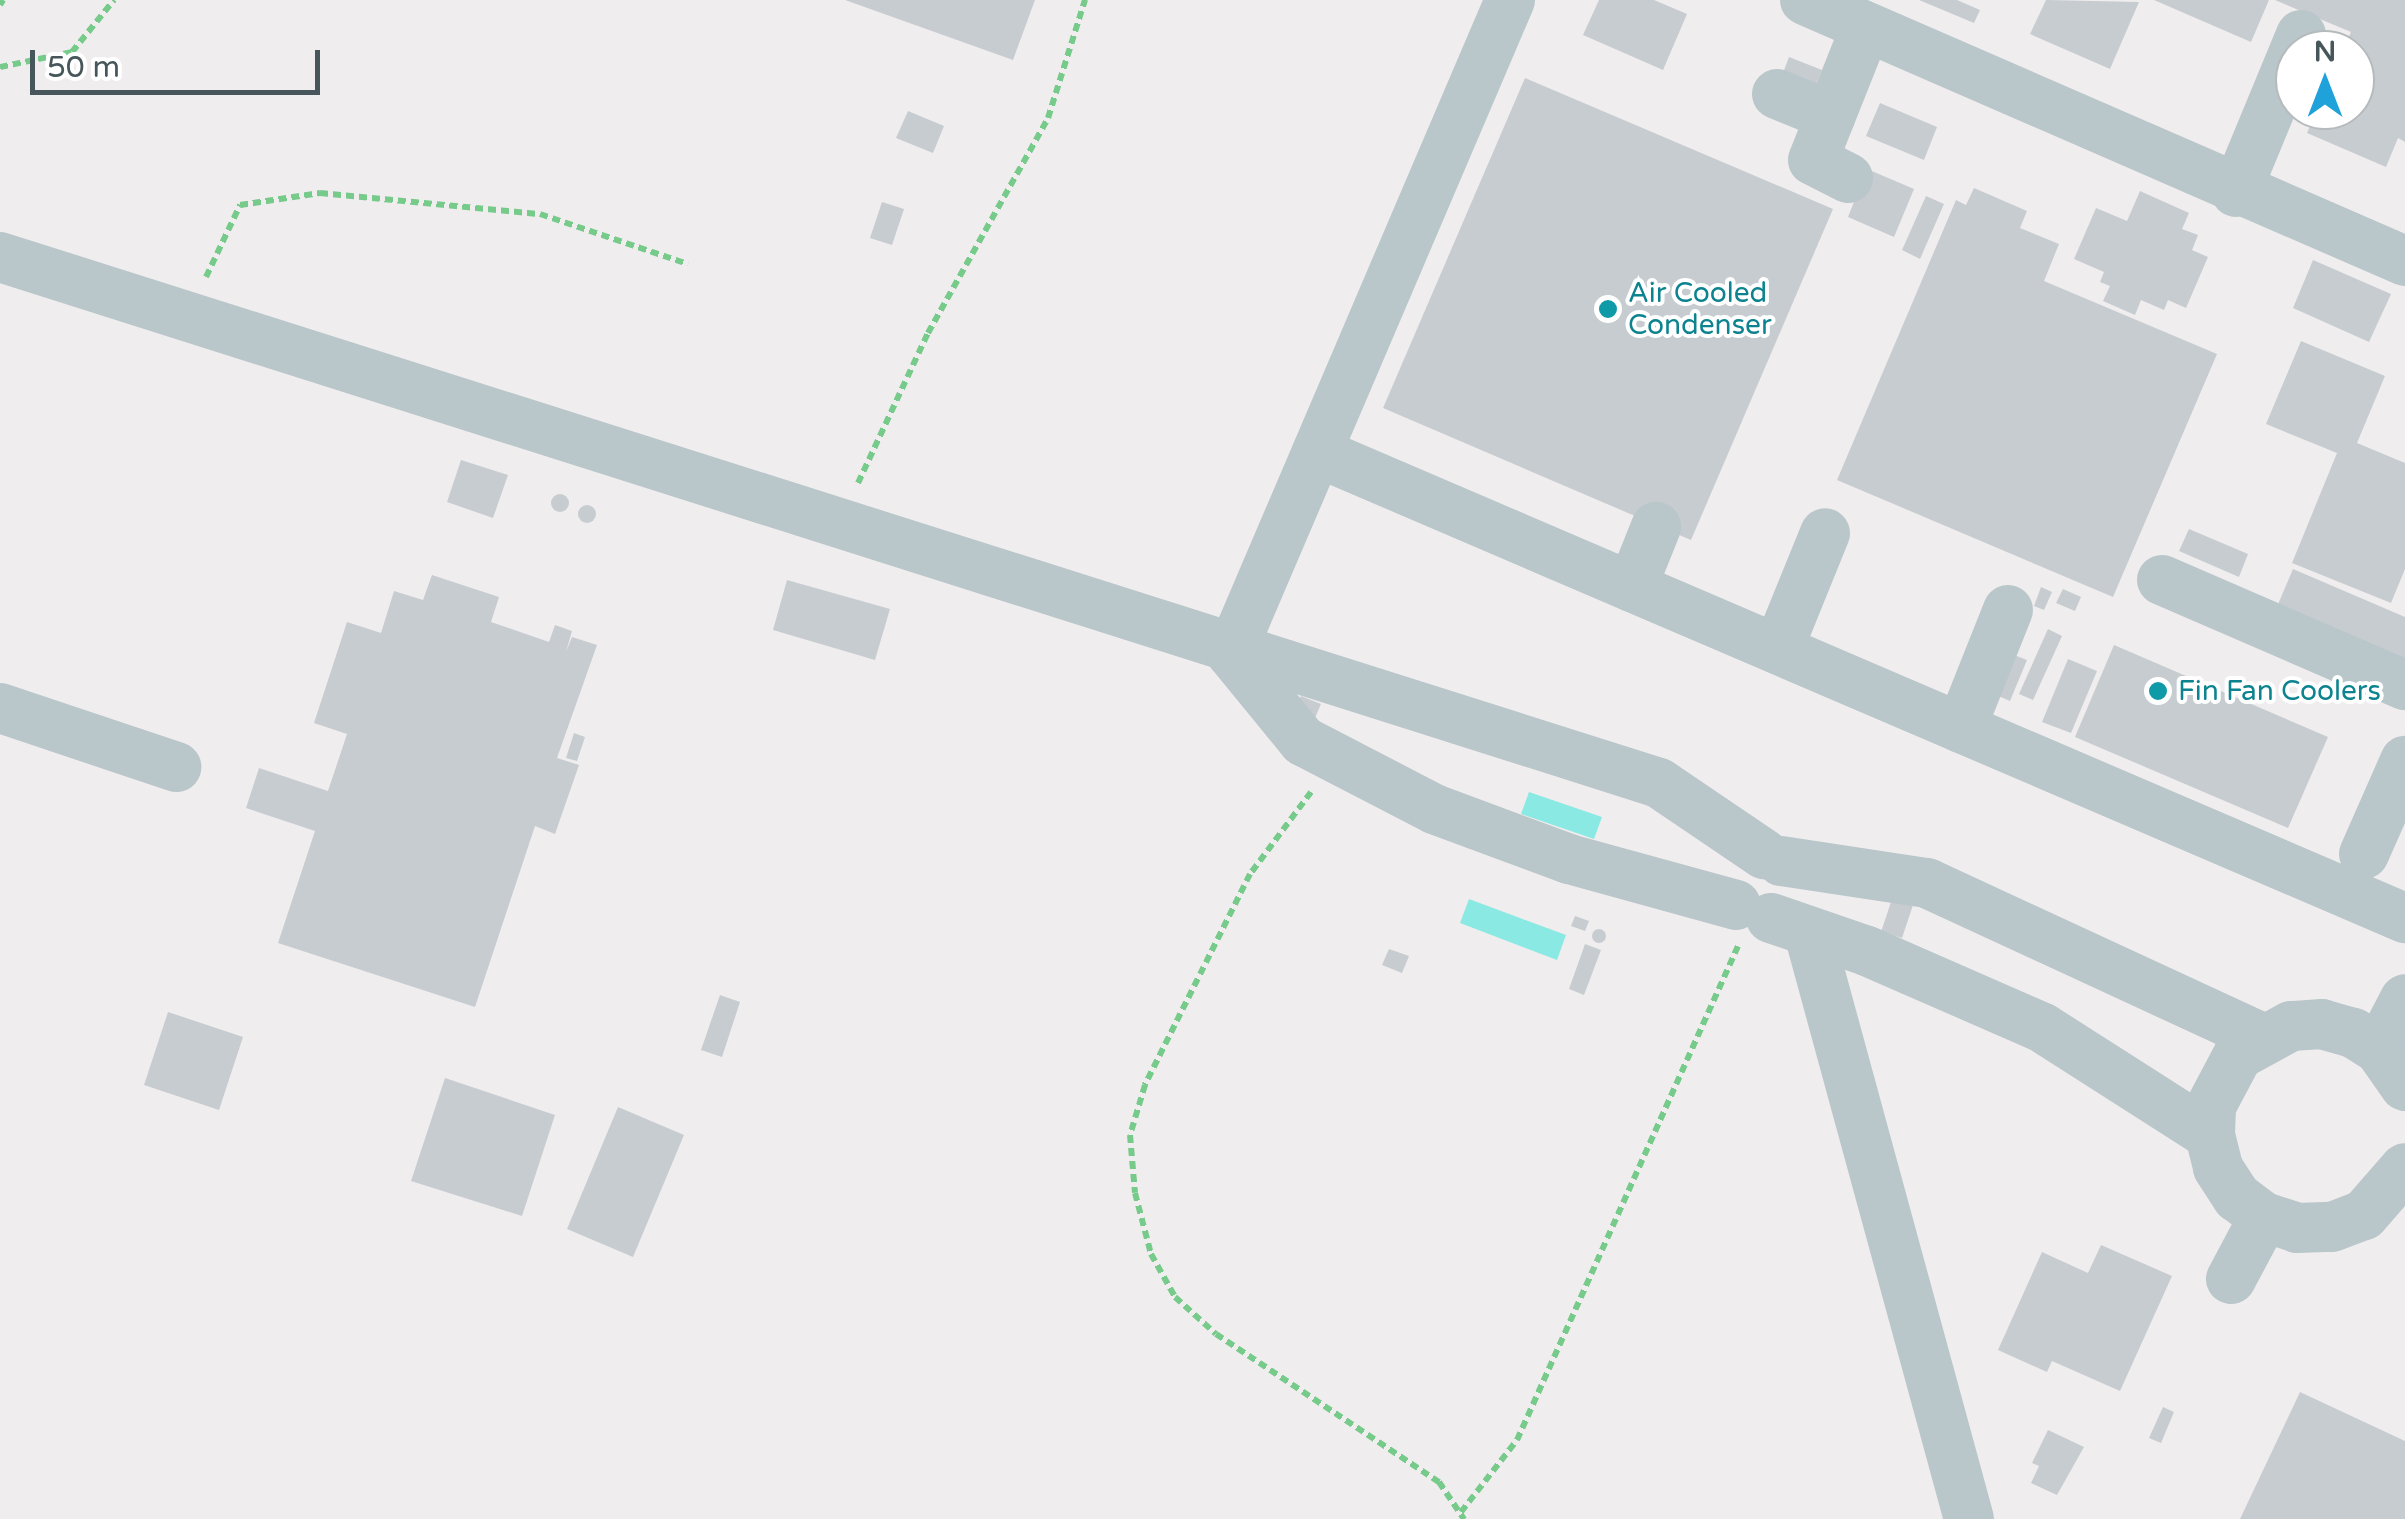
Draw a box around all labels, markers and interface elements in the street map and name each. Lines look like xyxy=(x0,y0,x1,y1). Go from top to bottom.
scale bar xyxy=(35,30,325,92)
north arrow xyxy=(2275,30,2375,130)
text: N xyxy=(2314,35,2336,69)
text: 50 m xyxy=(47,49,120,86)
place label: Air Cooled Condenser xyxy=(1628,276,1772,342)
marker: Air Cooled Condenser xyxy=(1597,298,1619,320)
place label: Fin Fan Coolers xyxy=(2178,674,2381,708)
marker: Fin Fan Coolers xyxy=(2147,680,2169,702)

